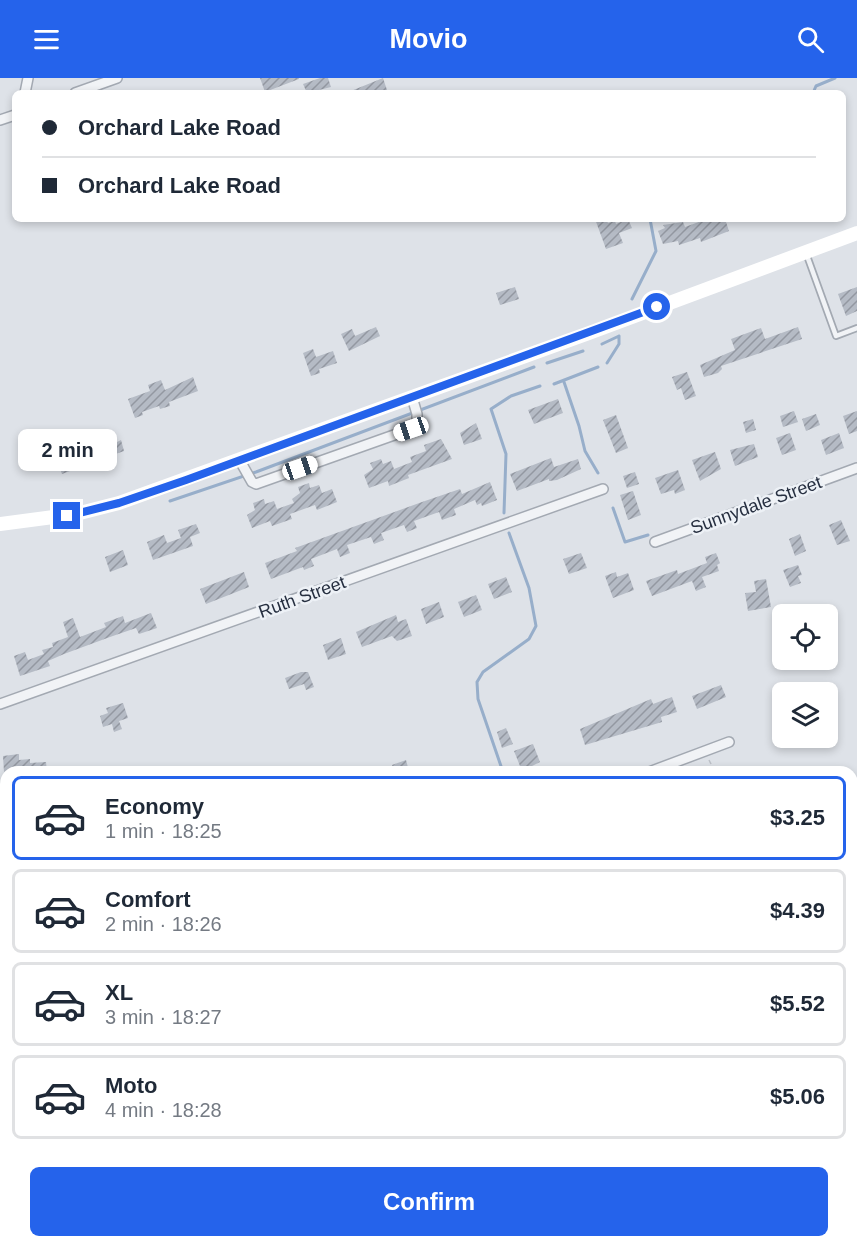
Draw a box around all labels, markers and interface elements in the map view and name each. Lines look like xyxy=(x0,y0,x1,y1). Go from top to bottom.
icon: menu xyxy=(30,23,63,56)
icon: search xyxy=(794,23,827,56)
text: Movio xyxy=(390,24,468,54)
text: Orchard Lake Road xyxy=(78,115,281,140)
text: Orchard Lake Road xyxy=(78,173,281,198)
route start xyxy=(643,293,670,320)
car xyxy=(391,415,431,443)
callout: 2 min xyxy=(17,429,116,471)
text: 2 min xyxy=(41,439,94,461)
car xyxy=(280,454,320,482)
street label: Sunnydale Street xyxy=(688,472,824,538)
route end xyxy=(53,502,80,529)
street label: Ruth Street xyxy=(256,572,348,622)
map controls xyxy=(772,604,838,748)
button: locate xyxy=(772,604,838,670)
button: layers xyxy=(772,682,838,748)
icon: car xyxy=(33,791,87,845)
text: Economy xyxy=(105,794,204,819)
text: $3.25 xyxy=(770,805,825,830)
text: 1 min · 18:25 xyxy=(105,820,222,842)
icon: car xyxy=(33,884,87,938)
text: Comfort xyxy=(105,887,191,912)
text: $4.39 xyxy=(770,898,825,923)
text: 2 min · 18:26 xyxy=(105,913,222,935)
icon: car xyxy=(33,977,87,1031)
text: XL xyxy=(105,980,133,1005)
text: $5.52 xyxy=(770,991,825,1016)
text: 3 min · 18:27 xyxy=(105,1006,222,1028)
icon: car xyxy=(33,1070,87,1124)
text: Moto xyxy=(105,1073,158,1098)
text: $5.06 xyxy=(770,1084,825,1109)
text: 4 min · 18:28 xyxy=(105,1099,222,1121)
button: Confirm xyxy=(30,1167,828,1236)

